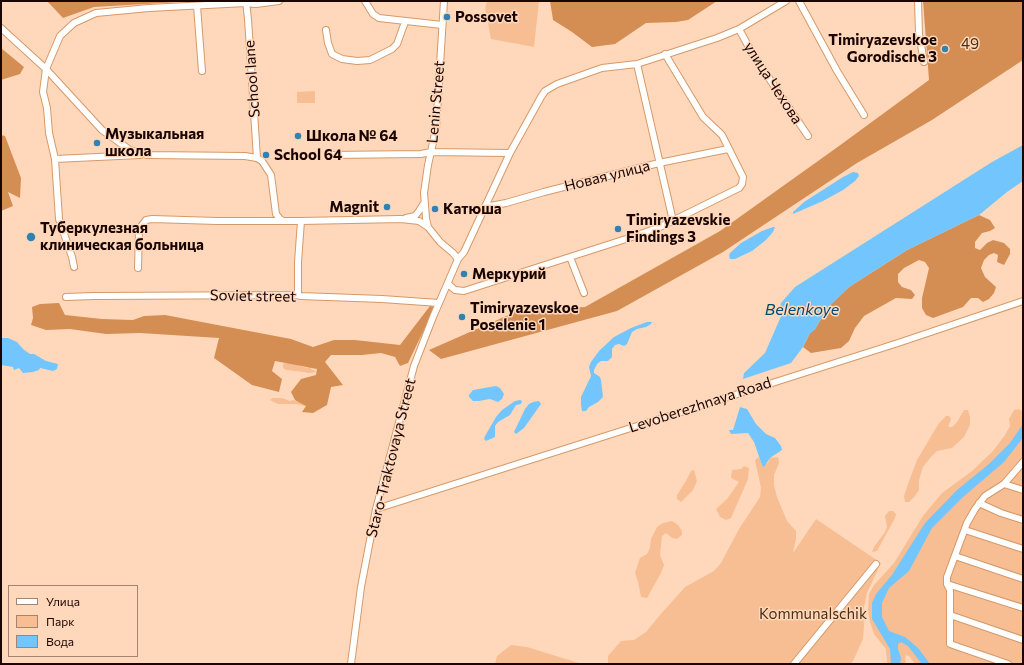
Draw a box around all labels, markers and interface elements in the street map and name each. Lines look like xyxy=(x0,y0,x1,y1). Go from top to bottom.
place label: Possovet xyxy=(455,8,518,26)
marker: Possovet xyxy=(442,12,452,22)
place label: Timiryazevskoe Gorodische 3 xyxy=(828,31,937,66)
park label: 49 xyxy=(961,35,979,53)
street label: улица Чехова xyxy=(740,39,806,127)
street label: School lane xyxy=(240,40,264,118)
marker: Timiryazevskoe Gorodische 3 xyxy=(940,44,950,54)
street label: Lenin Street xyxy=(423,60,449,144)
place label: Музыкальная школа xyxy=(105,125,204,160)
place label: Школа № 64 xyxy=(306,127,398,145)
marker: Школа № 64 xyxy=(293,131,303,141)
marker: Музыкальная школа xyxy=(92,138,102,148)
place label: School 64 xyxy=(274,146,342,164)
marker: School 64 xyxy=(261,150,271,160)
street label: Новая улица xyxy=(562,157,652,195)
place label: Magnit xyxy=(329,198,379,216)
place label: Катюша xyxy=(443,200,502,218)
marker: Magnit xyxy=(382,202,392,212)
marker: Катюша xyxy=(430,204,440,214)
place label: Timiryazevskie Findings 3 xyxy=(626,211,730,246)
place label: Туберкулезная клиническая больница xyxy=(40,219,204,254)
marker: Timiryazevskie Findings 3 xyxy=(613,224,623,234)
marker: Туберкулезная клиническая больница xyxy=(25,231,37,243)
place label: Меркурий xyxy=(472,265,546,283)
marker: Меркурий xyxy=(459,269,469,279)
street label: Soviet street xyxy=(210,286,296,306)
place label: Timiryazevskoe Poselenie 1 xyxy=(470,299,579,334)
water label: Belenkoye xyxy=(765,300,839,320)
marker: Timiryazevskoe Poselenie 1 xyxy=(457,312,467,322)
street label: Levoberezhnaya Road xyxy=(626,373,774,437)
street label: Staro-Traktovaya Street xyxy=(362,376,420,540)
legend xyxy=(8,585,138,657)
text: Улица xyxy=(46,594,80,608)
park label: Kommunalschik xyxy=(759,605,867,623)
text: Парк xyxy=(46,614,75,628)
text: Вода xyxy=(46,634,74,648)

